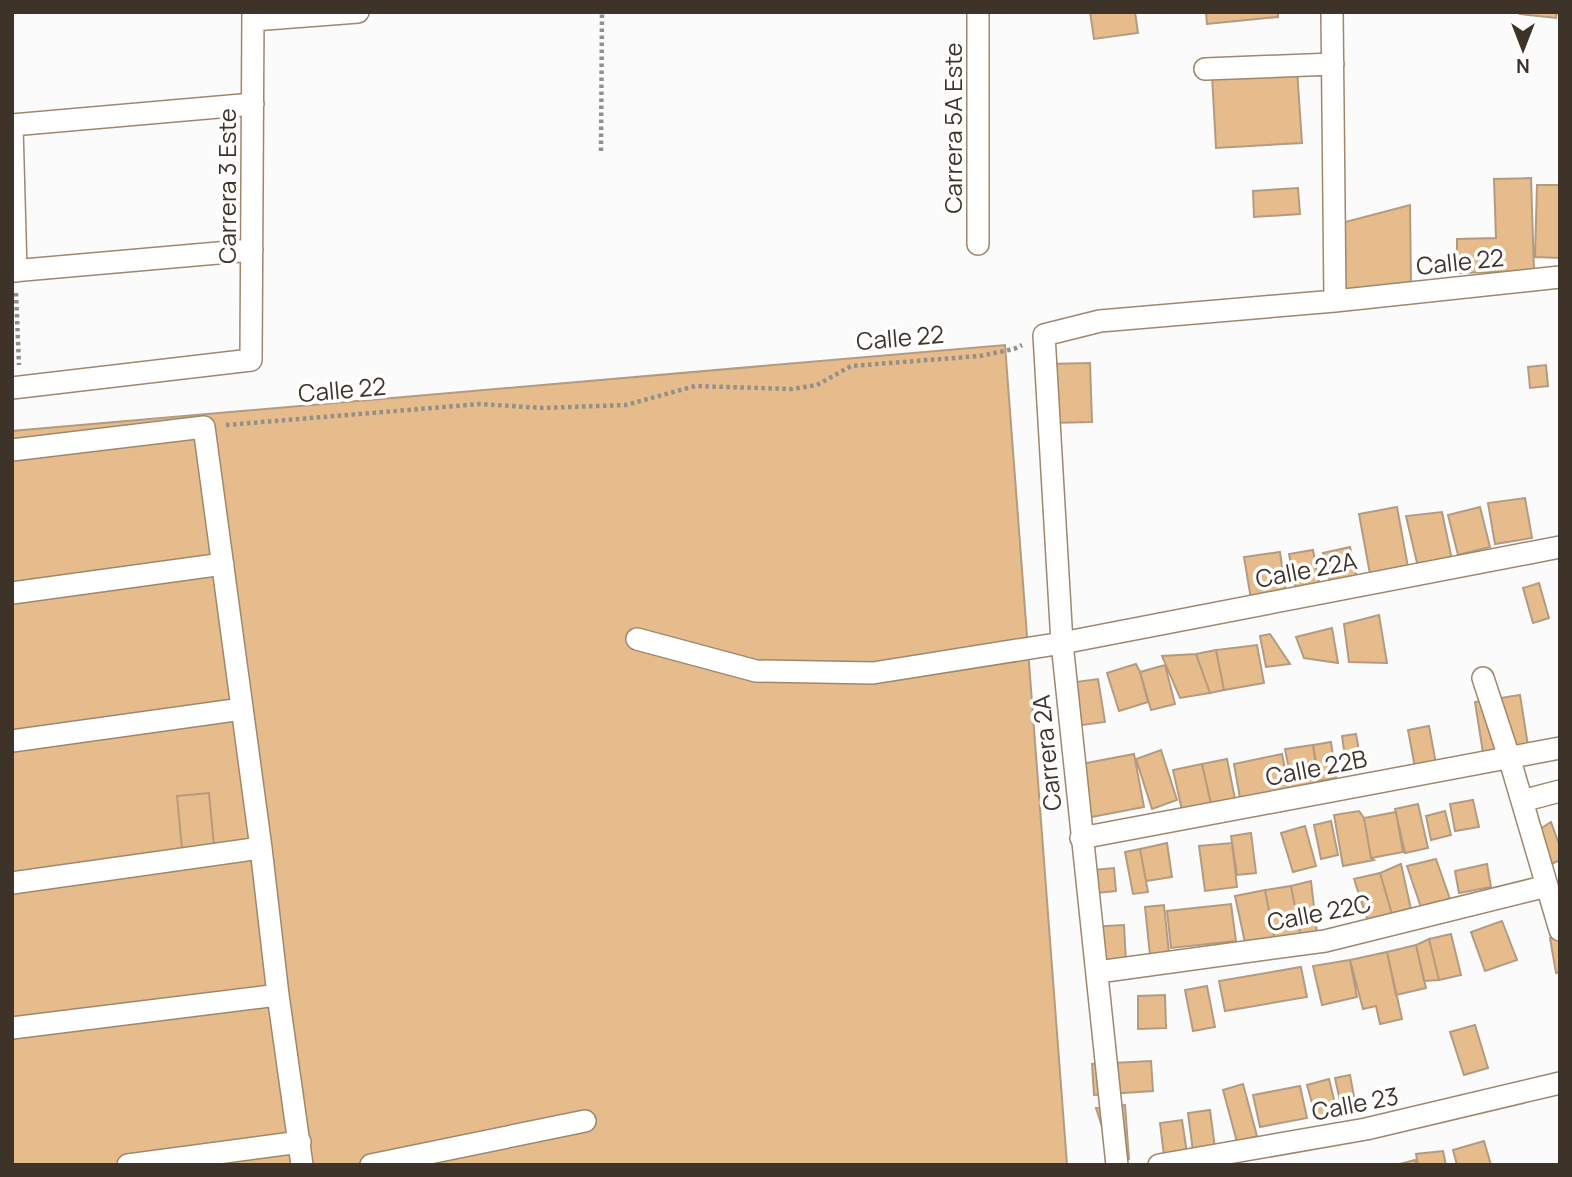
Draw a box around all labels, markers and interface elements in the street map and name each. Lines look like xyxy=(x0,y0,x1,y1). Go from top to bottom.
north arrow xyxy=(1488,14,1558,84)
street label: Carrera 5A Este xyxy=(936,42,969,214)
text: N xyxy=(1516,53,1530,79)
street label: Carrera 3 Este xyxy=(210,108,243,264)
street label: Calle 22 xyxy=(1415,240,1505,282)
street label: Calle 22 xyxy=(855,317,945,357)
street label: Calle 22 xyxy=(297,369,387,409)
street label: Calle 22A xyxy=(1252,543,1360,595)
street label: Carrera 2A xyxy=(1024,693,1068,813)
street label: Calle 22B xyxy=(1262,741,1370,793)
street label: Calle 22C xyxy=(1264,886,1374,938)
street label: Calle 23 xyxy=(1309,1078,1401,1128)

